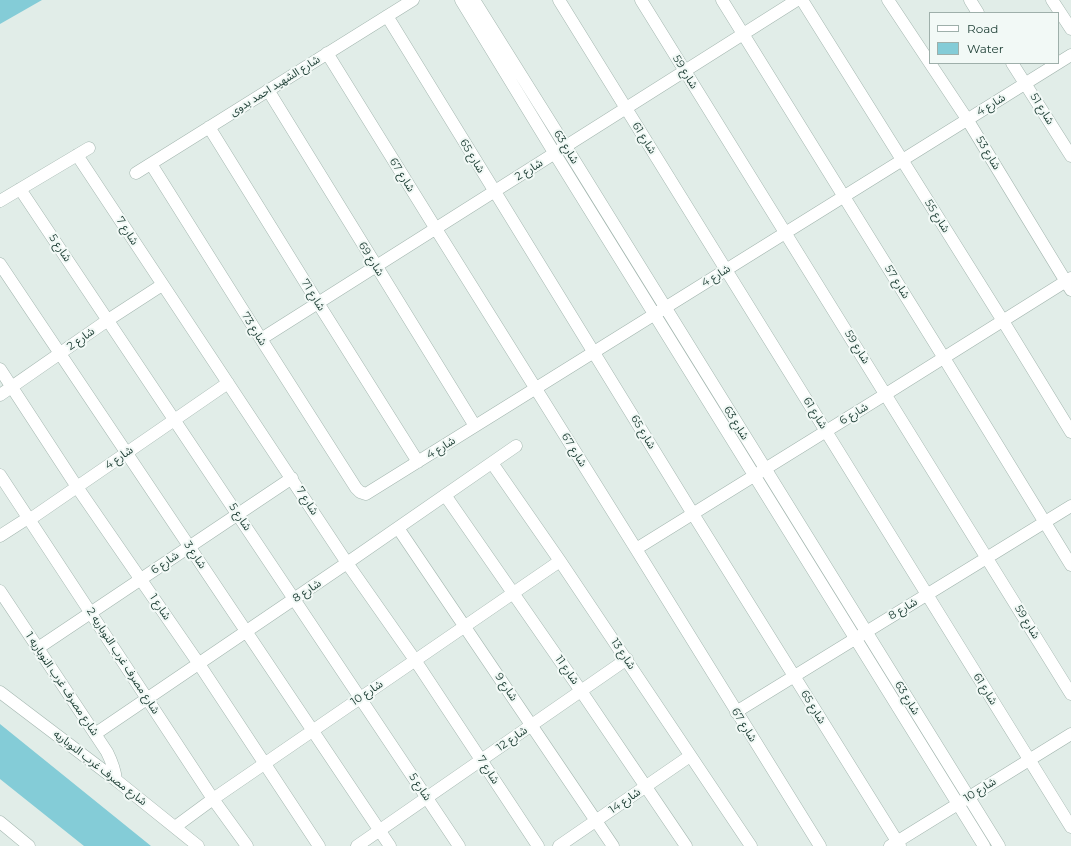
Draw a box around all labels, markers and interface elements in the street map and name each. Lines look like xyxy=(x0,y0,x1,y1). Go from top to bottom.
legend xyxy=(929,12,1059,64)
text: Road xyxy=(967,21,998,36)
text: Water xyxy=(967,41,1003,56)
street label: شارع الشهيد احمد بدوى xyxy=(227,53,323,119)
street label: شارع 59 xyxy=(670,53,700,91)
street label: شارع 4 xyxy=(974,91,1008,119)
street label: شارع 51 xyxy=(1027,91,1057,127)
street label: شارع 61 xyxy=(629,120,659,156)
street label: شارع 63 xyxy=(551,128,581,166)
street label: شارع 53 xyxy=(973,134,1003,172)
street label: شارع 65 xyxy=(457,137,487,175)
street label: شارع 67 xyxy=(386,156,418,194)
street label: شارع 2 xyxy=(513,156,545,184)
street label: شارع 55 xyxy=(922,197,952,235)
street label: شارع 7 xyxy=(113,214,141,248)
street label: شارع 5 xyxy=(46,232,74,264)
street label: شارع 69 xyxy=(355,240,387,278)
street label: شارع 4 xyxy=(699,262,733,290)
street label: شارع 57 xyxy=(882,263,912,301)
street label: شارع 71 xyxy=(298,277,328,313)
street label: شارع 73 xyxy=(239,310,269,348)
street label: شارع 2 xyxy=(65,325,97,353)
street label: شارع 59 xyxy=(842,328,872,366)
street label: شارع 61 xyxy=(800,395,830,431)
street label: شارع 6 xyxy=(837,400,871,428)
street label: شارع 63 xyxy=(721,404,751,442)
street label: شارع 65 xyxy=(628,413,658,451)
street label: شارع 67 xyxy=(558,431,590,469)
street label: شارع 4 xyxy=(424,434,458,462)
street label: شارع 4 xyxy=(102,444,136,472)
street label: شارع 7 xyxy=(293,484,321,518)
street label: شارع 5 xyxy=(226,501,254,533)
street label: شارع 3 xyxy=(181,539,209,571)
street label: شارع 6 xyxy=(148,549,182,577)
street label: شارع 8 xyxy=(290,577,324,605)
street label: شارع 1 xyxy=(147,592,173,622)
street label: شارع 8 xyxy=(886,595,920,623)
street label: شارع 59 xyxy=(1012,603,1042,641)
street label: شارع مصرف غرب النوباريه 2 xyxy=(84,605,162,717)
street label: شارع مصرف غرب النوباريه 1 xyxy=(22,630,102,738)
street label: شارع 13 xyxy=(608,636,638,672)
street label: شارع 11 xyxy=(552,653,582,687)
street label: شارع 9 xyxy=(492,670,520,704)
street label: شارع 61 xyxy=(970,671,1000,707)
street label: شارع 10 xyxy=(349,678,385,708)
street label: شارع 63 xyxy=(892,679,922,717)
street label: شارع 65 xyxy=(798,688,828,726)
street label: شارع 67 xyxy=(728,706,760,744)
street label: شارع 12 xyxy=(494,724,530,754)
street label: شارع مصرف غرب النوباريه xyxy=(51,727,149,809)
street label: شارع 7 xyxy=(474,753,502,787)
street label: شارع 5 xyxy=(406,771,434,803)
street label: شارع 10 xyxy=(961,775,999,805)
street label: شارع 14 xyxy=(607,785,643,817)

